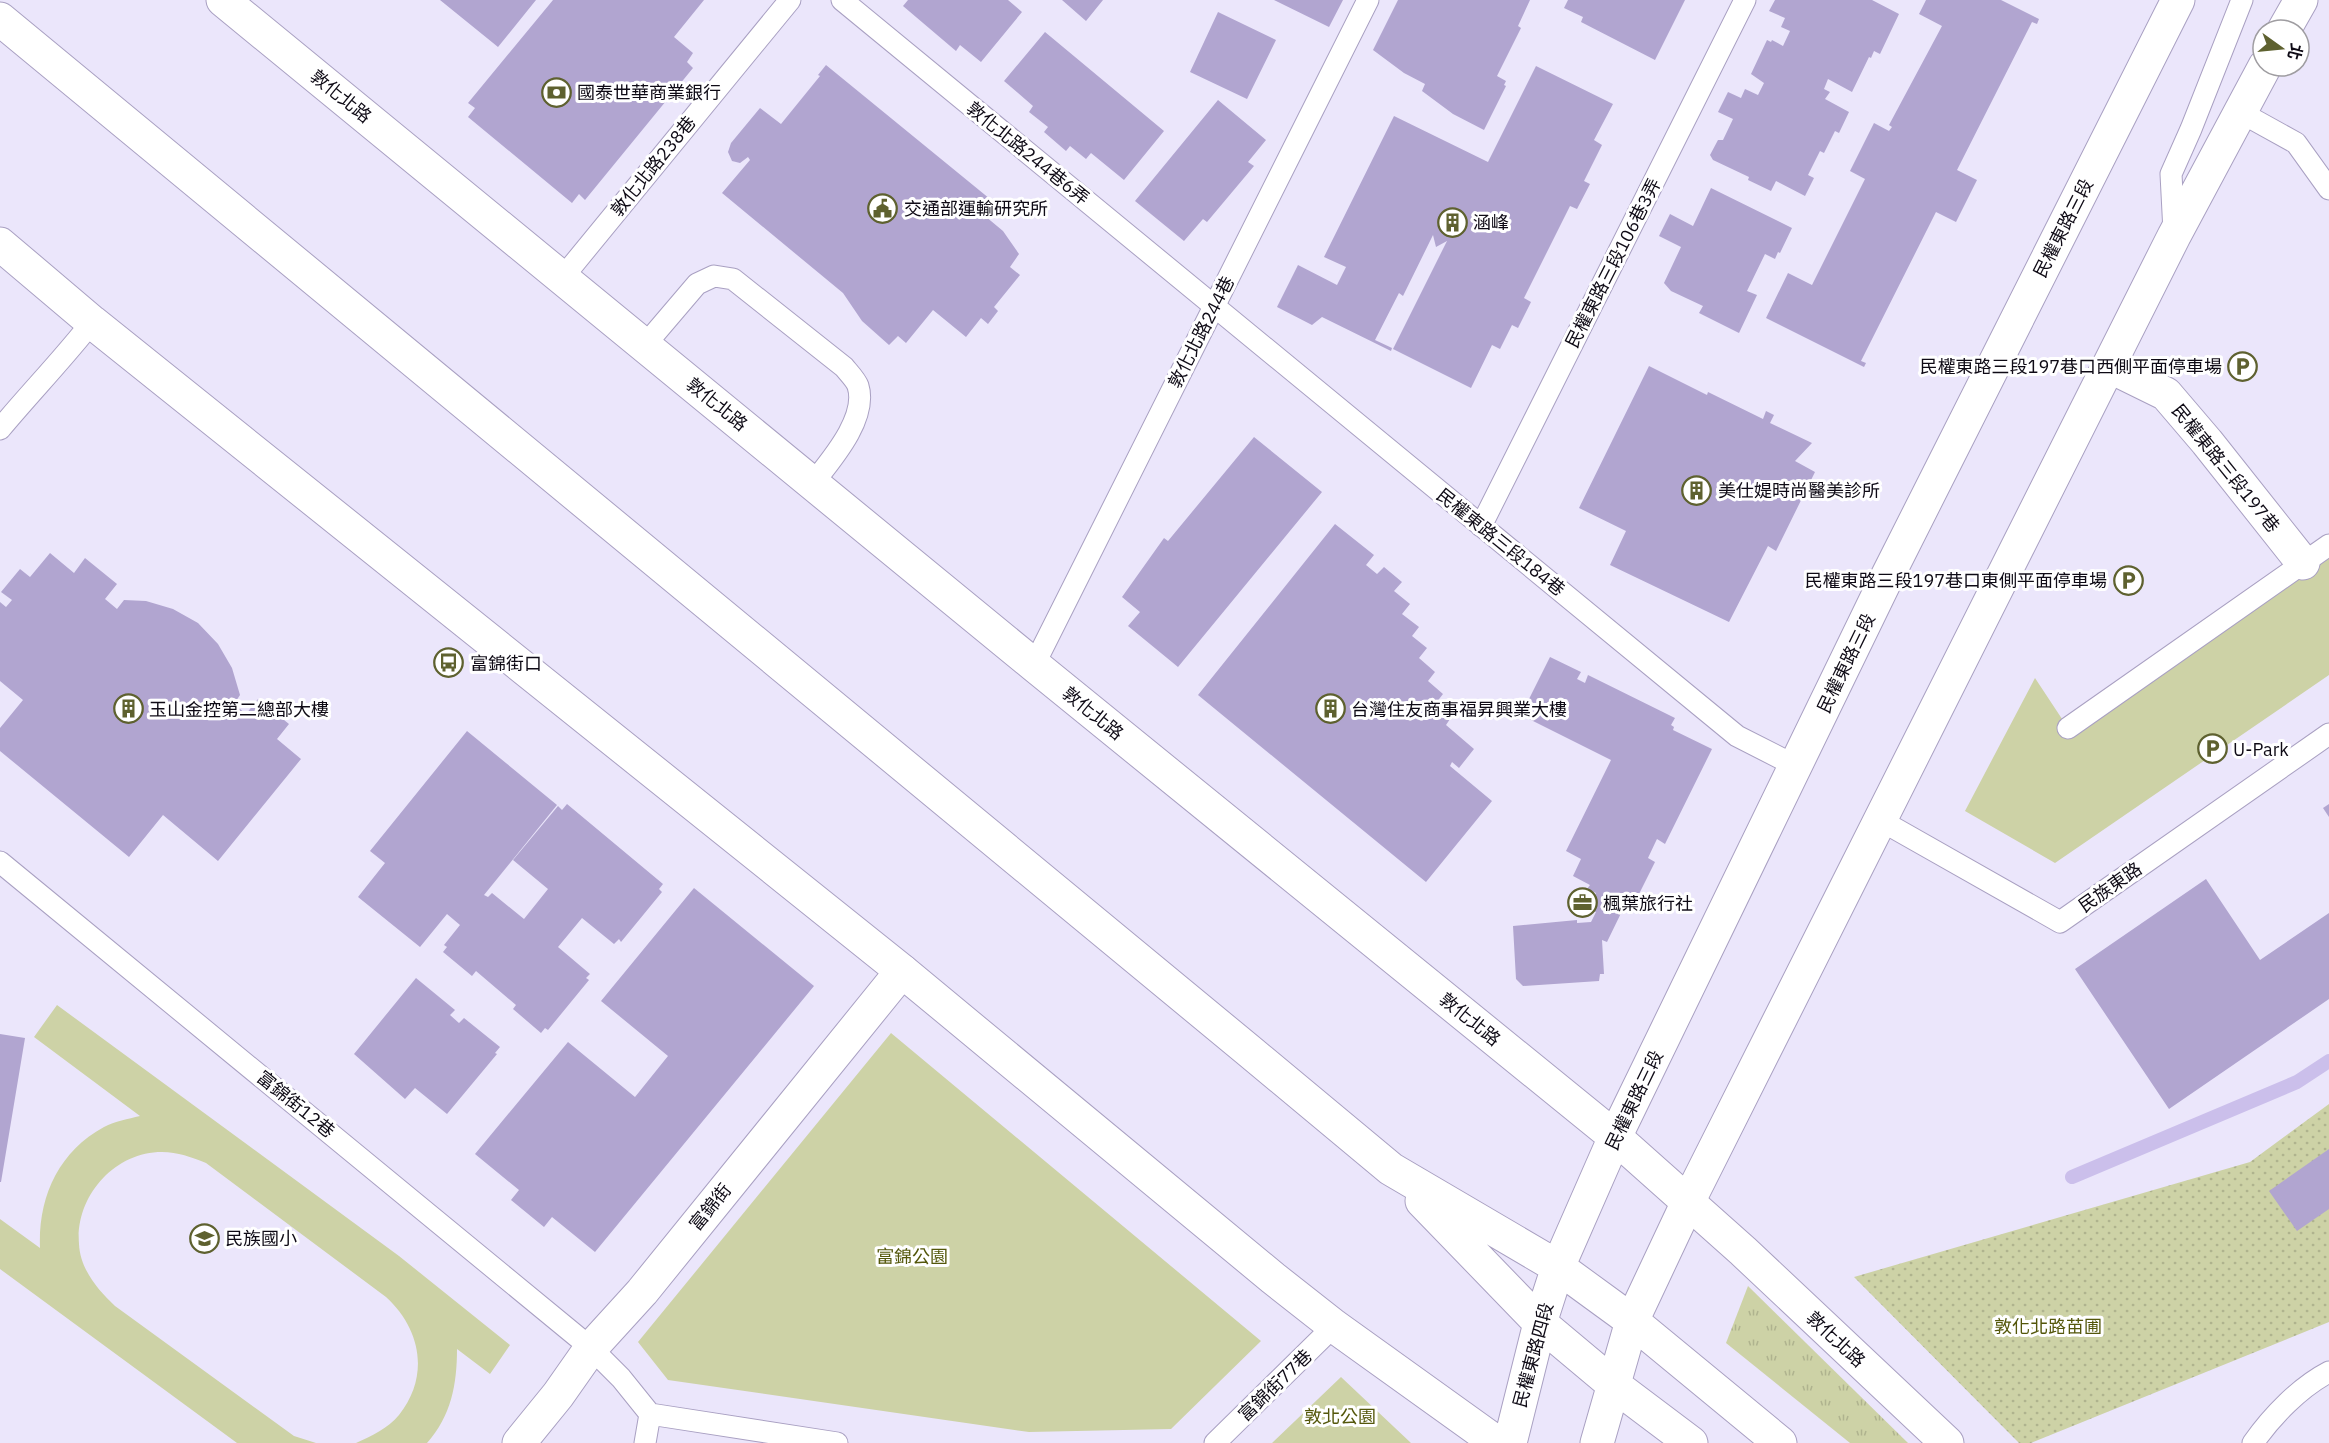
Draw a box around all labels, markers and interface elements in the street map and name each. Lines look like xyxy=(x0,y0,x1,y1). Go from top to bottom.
north arrow xyxy=(2251,18,2311,78)
text: 北 xyxy=(2284,42,2307,62)
street label: 敦化北路 xyxy=(306,64,376,128)
bank icon: 國泰世華商業銀行 xyxy=(540,76,572,108)
place label: 國泰世華商業銀行 xyxy=(577,81,721,104)
street label: 敦化北路244巷6弄 xyxy=(962,96,1094,210)
street label: 敦化北路238巷 xyxy=(606,111,700,221)
street label: 民權東路三段106巷3弄 xyxy=(1560,174,1666,352)
street label: 民權東路三段 xyxy=(2028,175,2098,281)
public building icon: 交通部運輸研究所 xyxy=(867,192,899,224)
place label: 交通部運輸研究所 xyxy=(904,197,1048,220)
building icon: 涵峰 xyxy=(1436,206,1468,238)
place label: 涵峰 xyxy=(1473,211,1509,234)
street label: 敦化北路244巷 xyxy=(1163,272,1239,392)
parking icon: 民權東路三段197巷口西側平面停車場 xyxy=(2227,350,2259,382)
place label: 民權東路三段197巷口西側平面停車場 xyxy=(1920,355,2222,378)
street label: 敦化北路 xyxy=(682,372,752,436)
street label: 民權東路三段197巷 xyxy=(2167,399,2285,537)
building icon: 美仕媞時尚醫美診所 xyxy=(1681,474,1713,506)
place label: 美仕媞時尚醫美診所 xyxy=(1718,479,1880,502)
street label: 民權東路三段184巷 xyxy=(1432,483,1570,601)
parking icon: 民權東路三段197巷口東側平面停車場 xyxy=(2112,564,2144,596)
place label: 民權東路三段197巷口東側平面停車場 xyxy=(1805,569,2107,592)
street label: 民權東路三段 xyxy=(1812,609,1880,717)
bus stop icon: 富錦街口 xyxy=(433,647,465,679)
place label: 富錦街口 xyxy=(470,652,542,675)
street label: 敦化北路 xyxy=(1058,681,1128,745)
building icon: 玉山金控第二總部大樓 xyxy=(112,693,144,725)
building icon: 台灣住友商事福昇興業大樓 xyxy=(1314,693,1346,725)
place label: 玉山金控第二總部大樓 xyxy=(149,698,329,721)
place label: 台灣住友商事福昇興業大樓 xyxy=(1351,698,1567,721)
parking icon: U-Park xyxy=(2196,733,2228,765)
place label: U-Park xyxy=(2233,738,2289,761)
street label: 民族東路 xyxy=(2074,857,2146,917)
office icon: 楓葉旅行社 xyxy=(1566,887,1598,919)
place label: 楓葉旅行社 xyxy=(1603,892,1693,915)
street label: 敦化北路 xyxy=(1435,987,1505,1051)
street label: 民權東路三段 xyxy=(1600,1046,1668,1154)
street label: 富錦街12巷 xyxy=(252,1066,340,1142)
street label: 富錦街 xyxy=(684,1179,736,1235)
school or university icon: 民族國小 xyxy=(188,1222,220,1254)
place label: 民族國小 xyxy=(225,1227,297,1250)
park label: 富錦公園 xyxy=(876,1245,948,1268)
street label: 民權東路四段 xyxy=(1508,1300,1558,1410)
street label: 敦化北路 xyxy=(1802,1306,1870,1372)
park label: 敦化北路苗圃 xyxy=(1994,1315,2102,1338)
street label: 富錦街77巷 xyxy=(1233,1344,1317,1426)
park label: 敦北公園 xyxy=(1304,1405,1376,1428)

